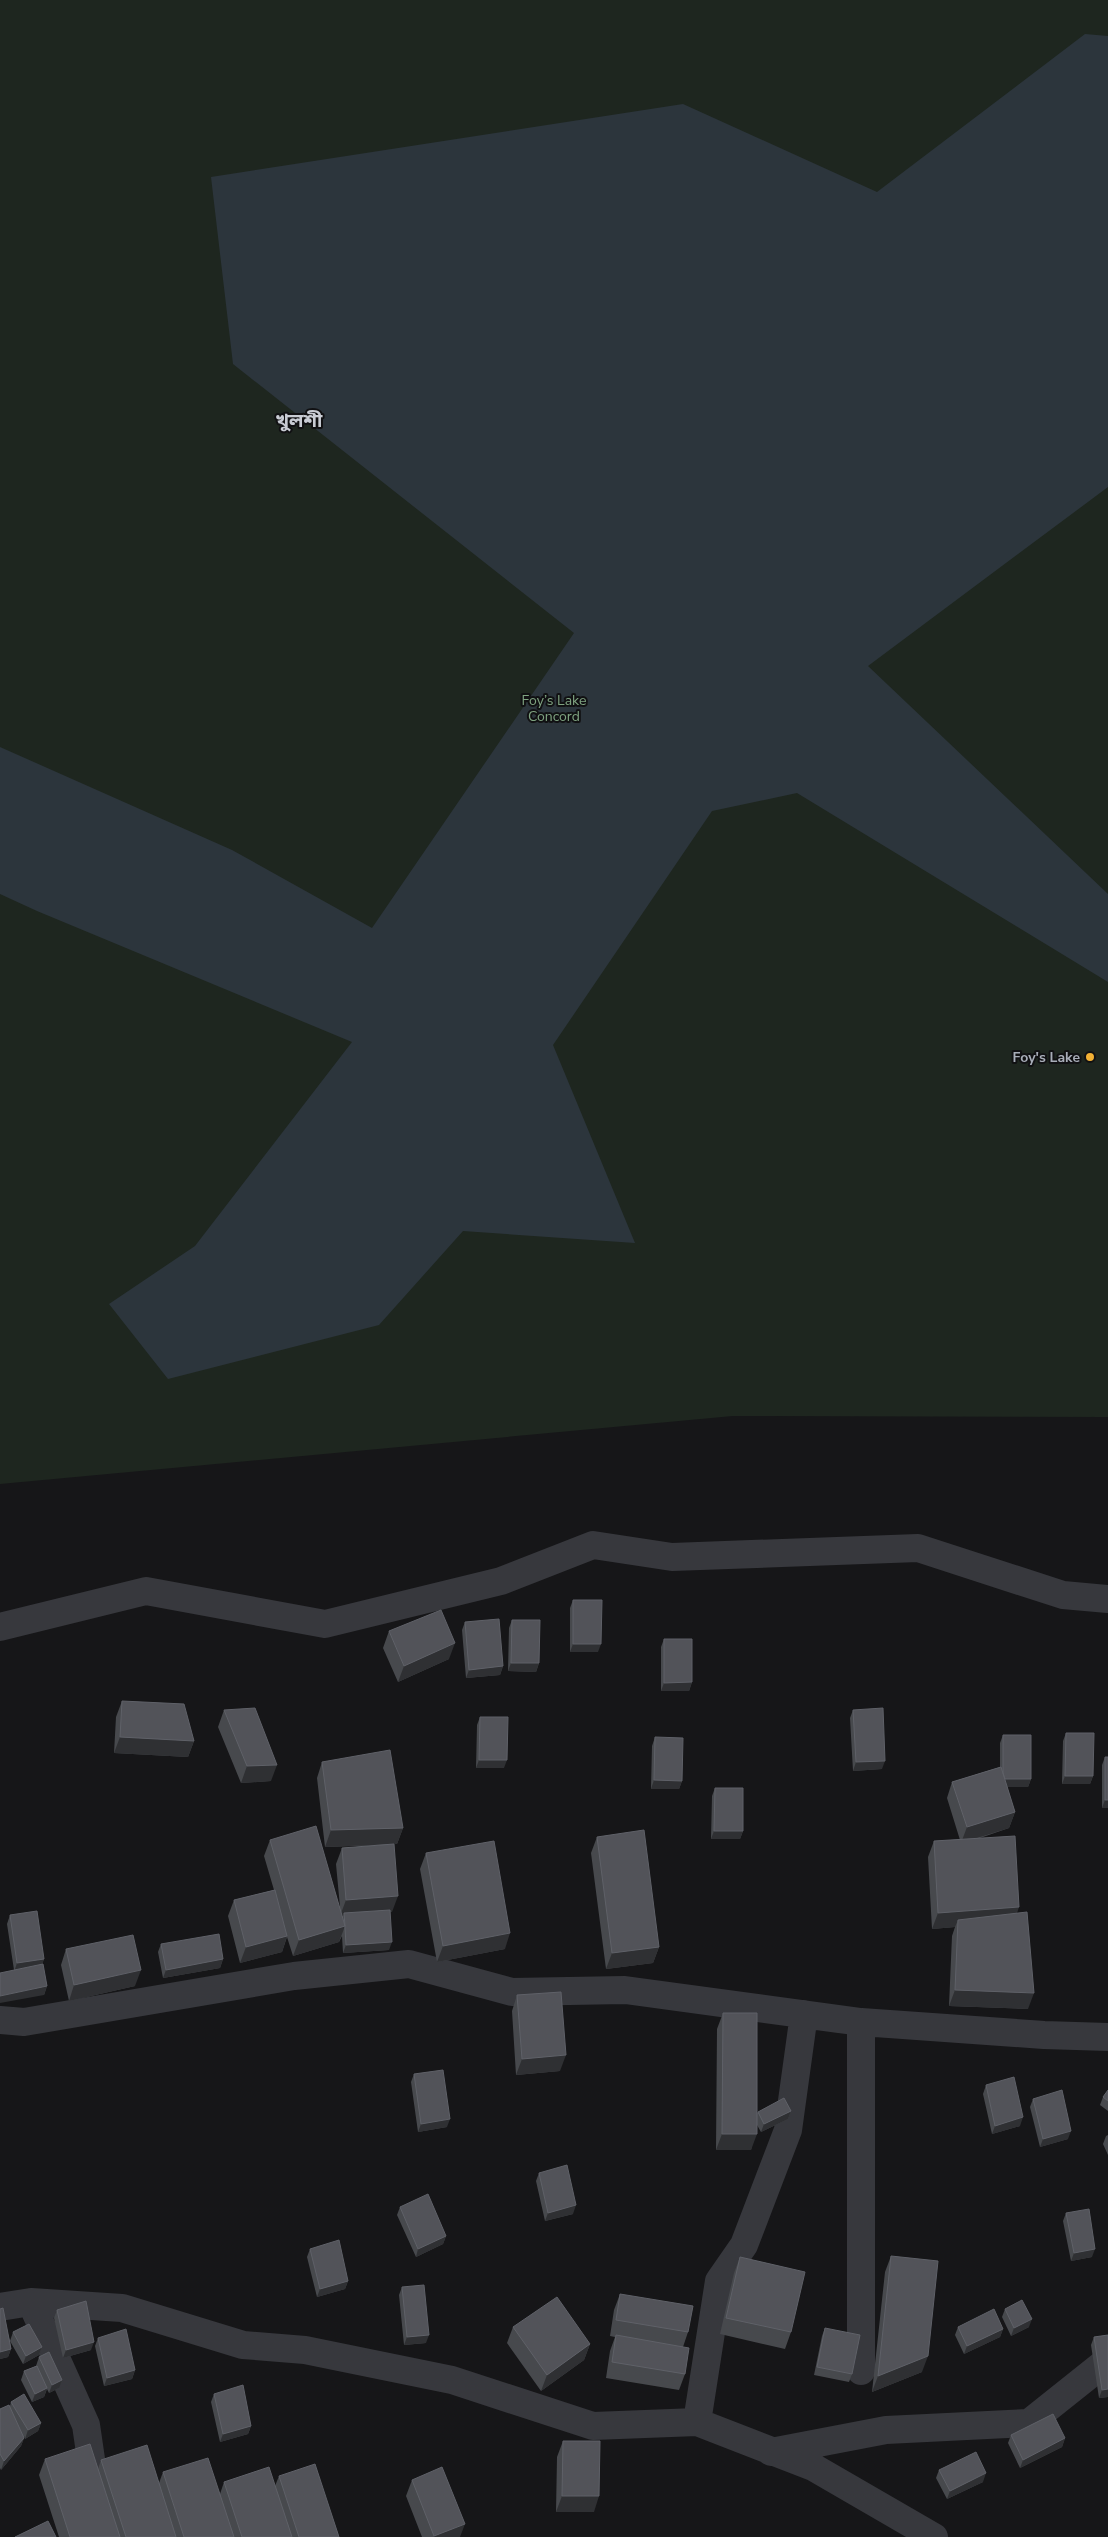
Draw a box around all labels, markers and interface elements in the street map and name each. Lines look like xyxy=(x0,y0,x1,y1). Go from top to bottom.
district label: খুলশী xyxy=(276,408,323,434)
park label: Foy’s Lake Concord xyxy=(522,691,586,726)
place label: Foy's Lake xyxy=(1013,1048,1080,1067)
marker: Foy's Lake xyxy=(1084,1051,1096,1063)

